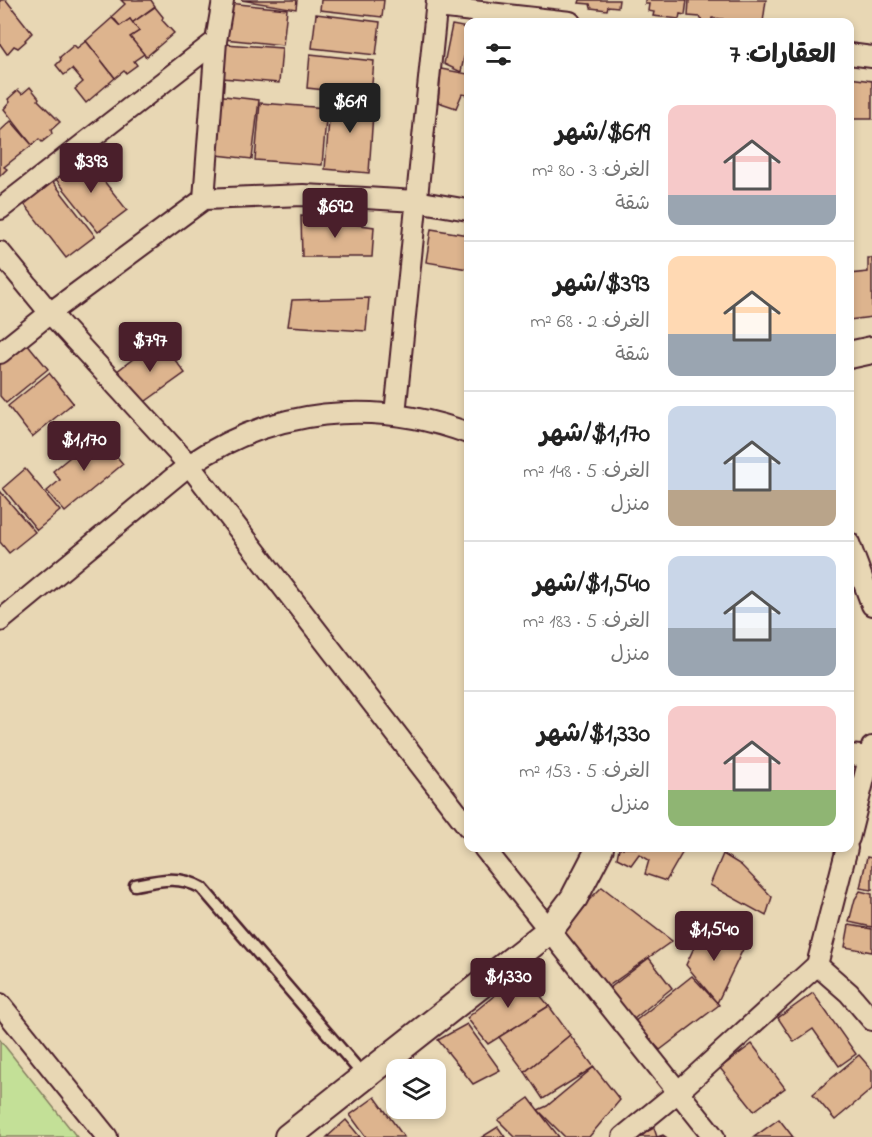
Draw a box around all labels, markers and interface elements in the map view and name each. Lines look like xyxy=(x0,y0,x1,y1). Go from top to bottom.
text: العقارات: 7 xyxy=(729,37,836,75)
icon: filters xyxy=(482,38,515,71)
pin: $619 xyxy=(314,83,386,134)
text: $619 xyxy=(333,88,367,117)
text: $619/شهر xyxy=(555,115,650,153)
icon: home xyxy=(716,129,788,201)
pin: $393 xyxy=(55,143,127,194)
text: $393 xyxy=(74,148,108,177)
text: الغرف: 3 · 80 m² xyxy=(532,157,650,186)
pin: $692 xyxy=(299,188,371,239)
text: شقة xyxy=(615,190,650,219)
text: $692 xyxy=(317,193,353,222)
text: $393/شهر xyxy=(554,266,650,304)
icon: home xyxy=(716,280,788,352)
text: الغرف: 2 · 68 m² xyxy=(530,308,650,337)
pin: $797 xyxy=(114,322,186,373)
text: $797 xyxy=(133,327,167,356)
text: شقة xyxy=(615,341,650,370)
text: $1,170/شهر xyxy=(540,416,650,454)
pin: $1,170 xyxy=(35,421,133,472)
text: $1,170 xyxy=(61,426,107,455)
icon: home xyxy=(716,430,788,502)
text: الغرف: 5 · 148 m² xyxy=(523,458,650,487)
text: منزل xyxy=(611,491,650,520)
text: $1,540/شهر xyxy=(533,566,650,604)
icon: home xyxy=(716,580,788,652)
text: الغرف: 5 · 183 m² xyxy=(523,608,650,637)
text: منزل xyxy=(611,641,650,670)
text: $1,330/شهر xyxy=(538,716,650,754)
icon: home xyxy=(716,730,788,802)
text: الغرف: 5 · 153 m² xyxy=(519,758,650,787)
text: منزل xyxy=(611,791,650,820)
pin: $1,540 xyxy=(665,911,763,962)
text: $1,540 xyxy=(689,916,739,945)
pin: $1,330 xyxy=(459,958,557,1009)
text: $1,330 xyxy=(484,963,532,992)
map controls xyxy=(386,1059,446,1119)
button: layers xyxy=(386,1059,446,1119)

